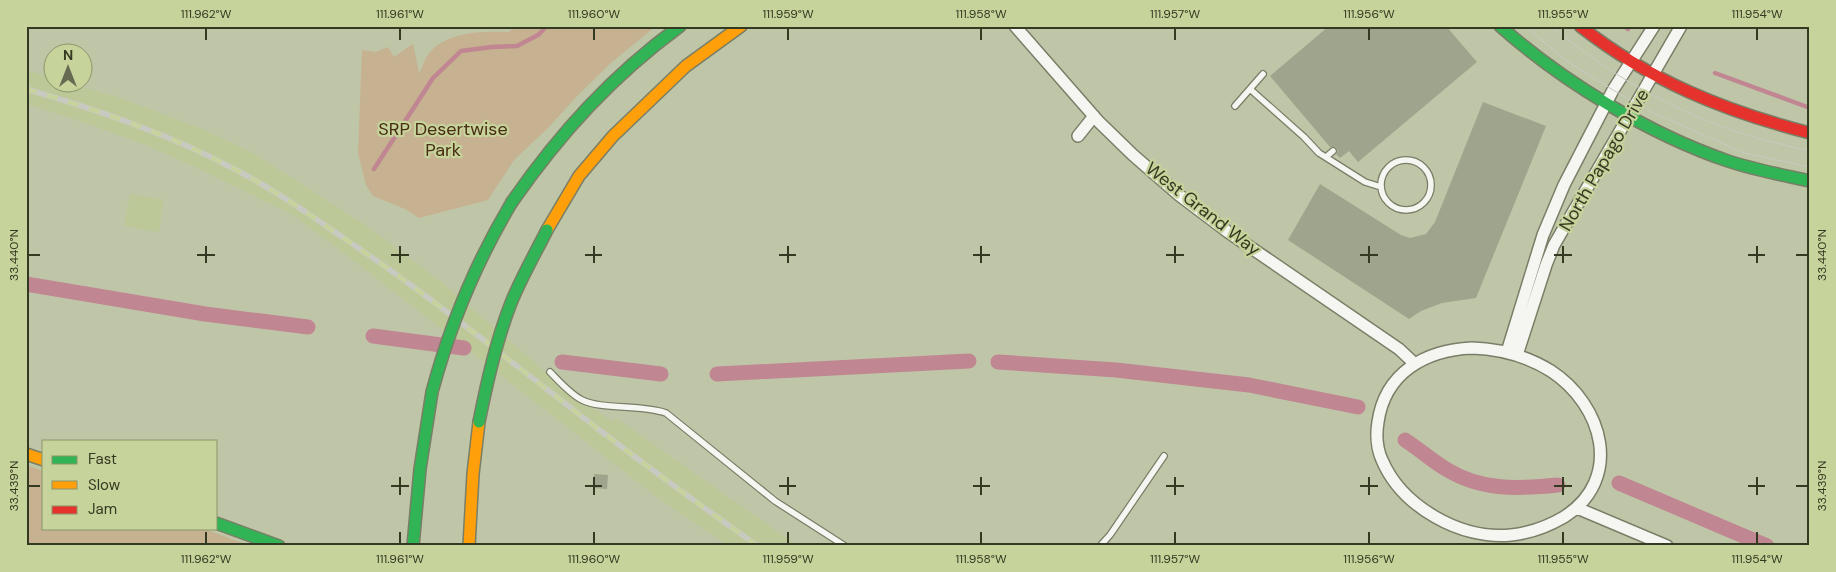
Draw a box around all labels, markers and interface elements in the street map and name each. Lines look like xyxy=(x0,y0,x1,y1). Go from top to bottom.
text: 111.962°W xyxy=(181,6,232,22)
text: 111.961°W xyxy=(376,6,424,22)
text: 111.960°W xyxy=(568,6,621,22)
text: 111.959°W xyxy=(762,6,814,22)
text: 111.958°W xyxy=(955,6,1007,22)
text: 111.957°W xyxy=(1150,6,1200,22)
text: 111.956°W xyxy=(1343,6,1395,22)
text: 111.955°W xyxy=(1537,6,1589,22)
text: 111.954°W xyxy=(1731,6,1783,22)
north arrow xyxy=(42,42,92,92)
text: N xyxy=(63,46,73,64)
street label: North Papago Drive xyxy=(1553,84,1655,236)
park label: SRP Desertwise Park xyxy=(378,117,508,162)
street label: West Grand Way xyxy=(1141,157,1265,261)
text: 33.440°N xyxy=(6,229,22,281)
text: 33.440°N xyxy=(1814,229,1830,281)
legend xyxy=(42,440,218,530)
text: Fast xyxy=(88,449,117,469)
text: 33.439°N xyxy=(6,461,22,511)
text: 33.439°N xyxy=(1814,461,1830,511)
text: Slow xyxy=(88,475,121,495)
text: Jam xyxy=(88,499,117,519)
text: 111.962°W xyxy=(181,551,232,567)
text: 111.961°W xyxy=(376,551,424,567)
text: 111.960°W xyxy=(568,551,621,567)
text: 111.959°W xyxy=(762,551,814,567)
text: 111.958°W xyxy=(955,551,1007,567)
text: 111.957°W xyxy=(1150,551,1200,567)
text: 111.956°W xyxy=(1343,551,1395,567)
text: 111.955°W xyxy=(1537,551,1589,567)
text: 111.954°W xyxy=(1731,551,1783,567)

